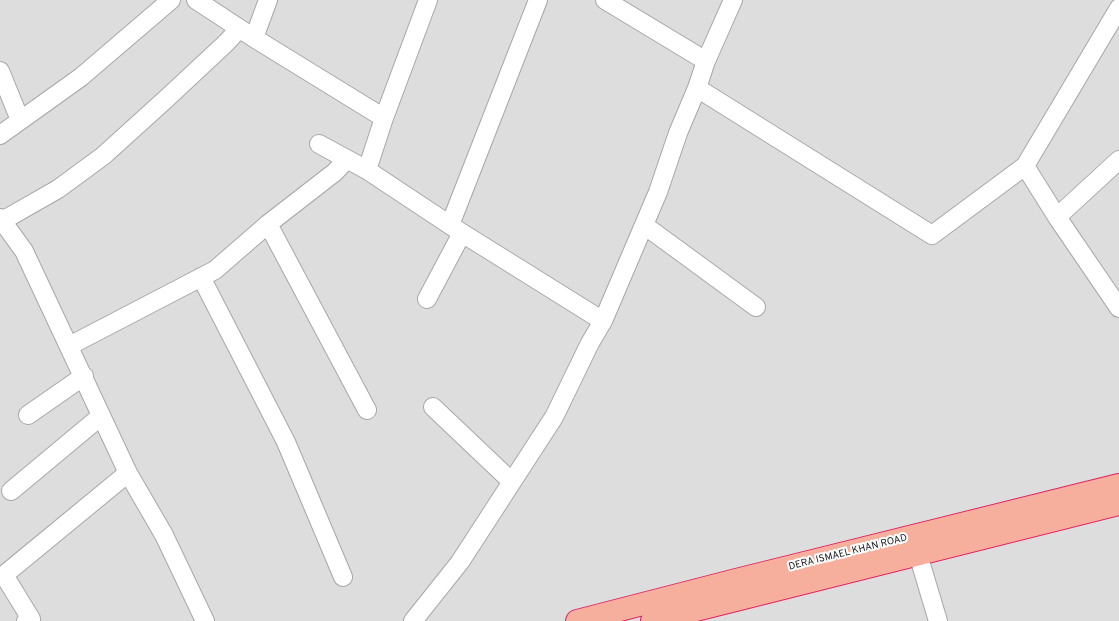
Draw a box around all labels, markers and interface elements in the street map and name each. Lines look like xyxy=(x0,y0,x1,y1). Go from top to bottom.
street label: DERA ISMAEL KHAN ROAD xyxy=(788,532,908,574)

